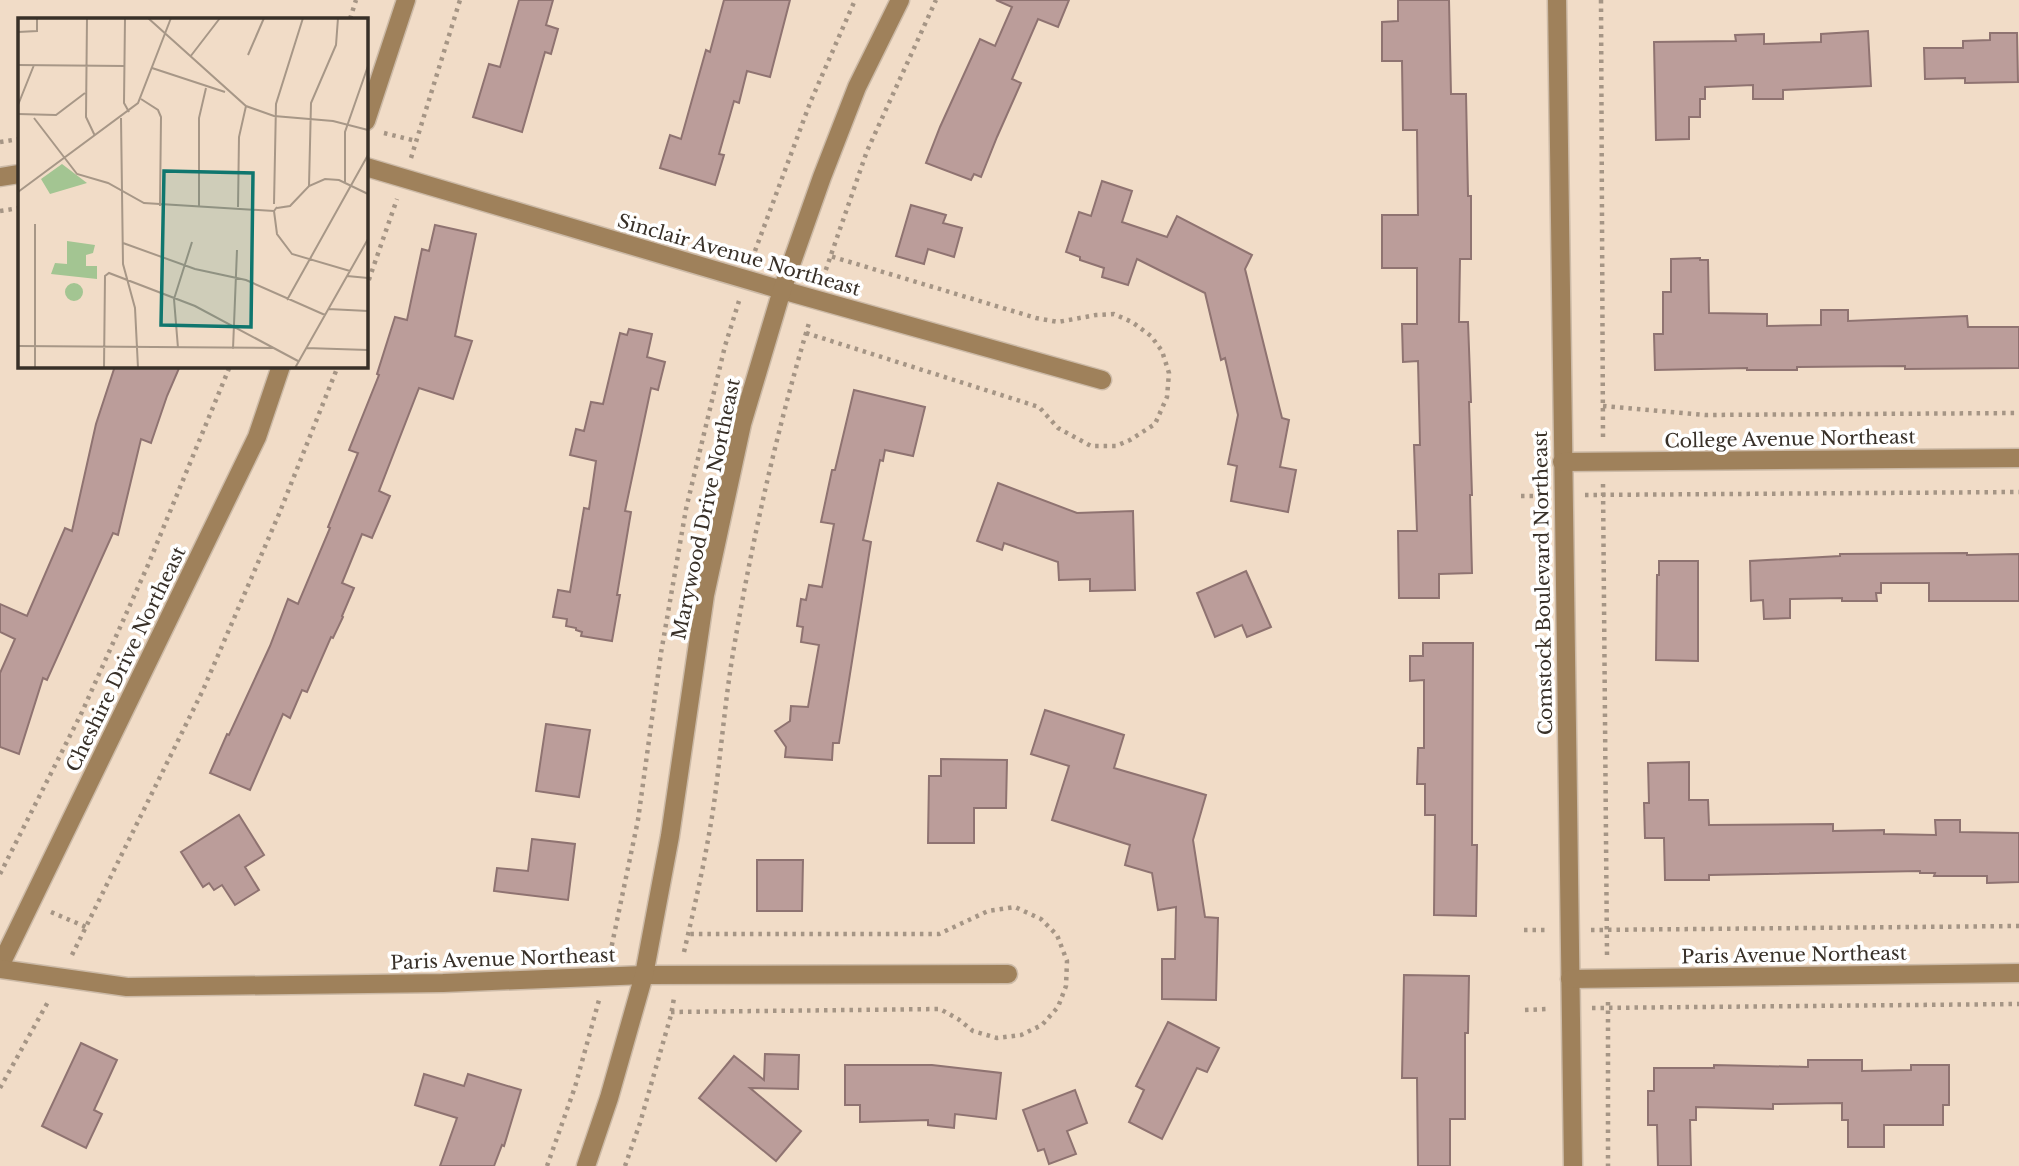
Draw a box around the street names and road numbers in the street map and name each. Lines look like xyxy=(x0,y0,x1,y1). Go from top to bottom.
street label: Sinclair Avenue Northeast xyxy=(615,209,864,301)
street label: Marywood Drive Northeast xyxy=(667,375,745,642)
street label: College Avenue Northeast xyxy=(1664,425,1917,453)
street label: Comstock Boulevard Northeast xyxy=(1529,430,1557,735)
street label: Cheshire Drive Northeast xyxy=(61,542,191,775)
street label: Paris Avenue Northeast xyxy=(1681,942,1908,968)
street label: Paris Avenue Northeast xyxy=(390,944,617,974)

